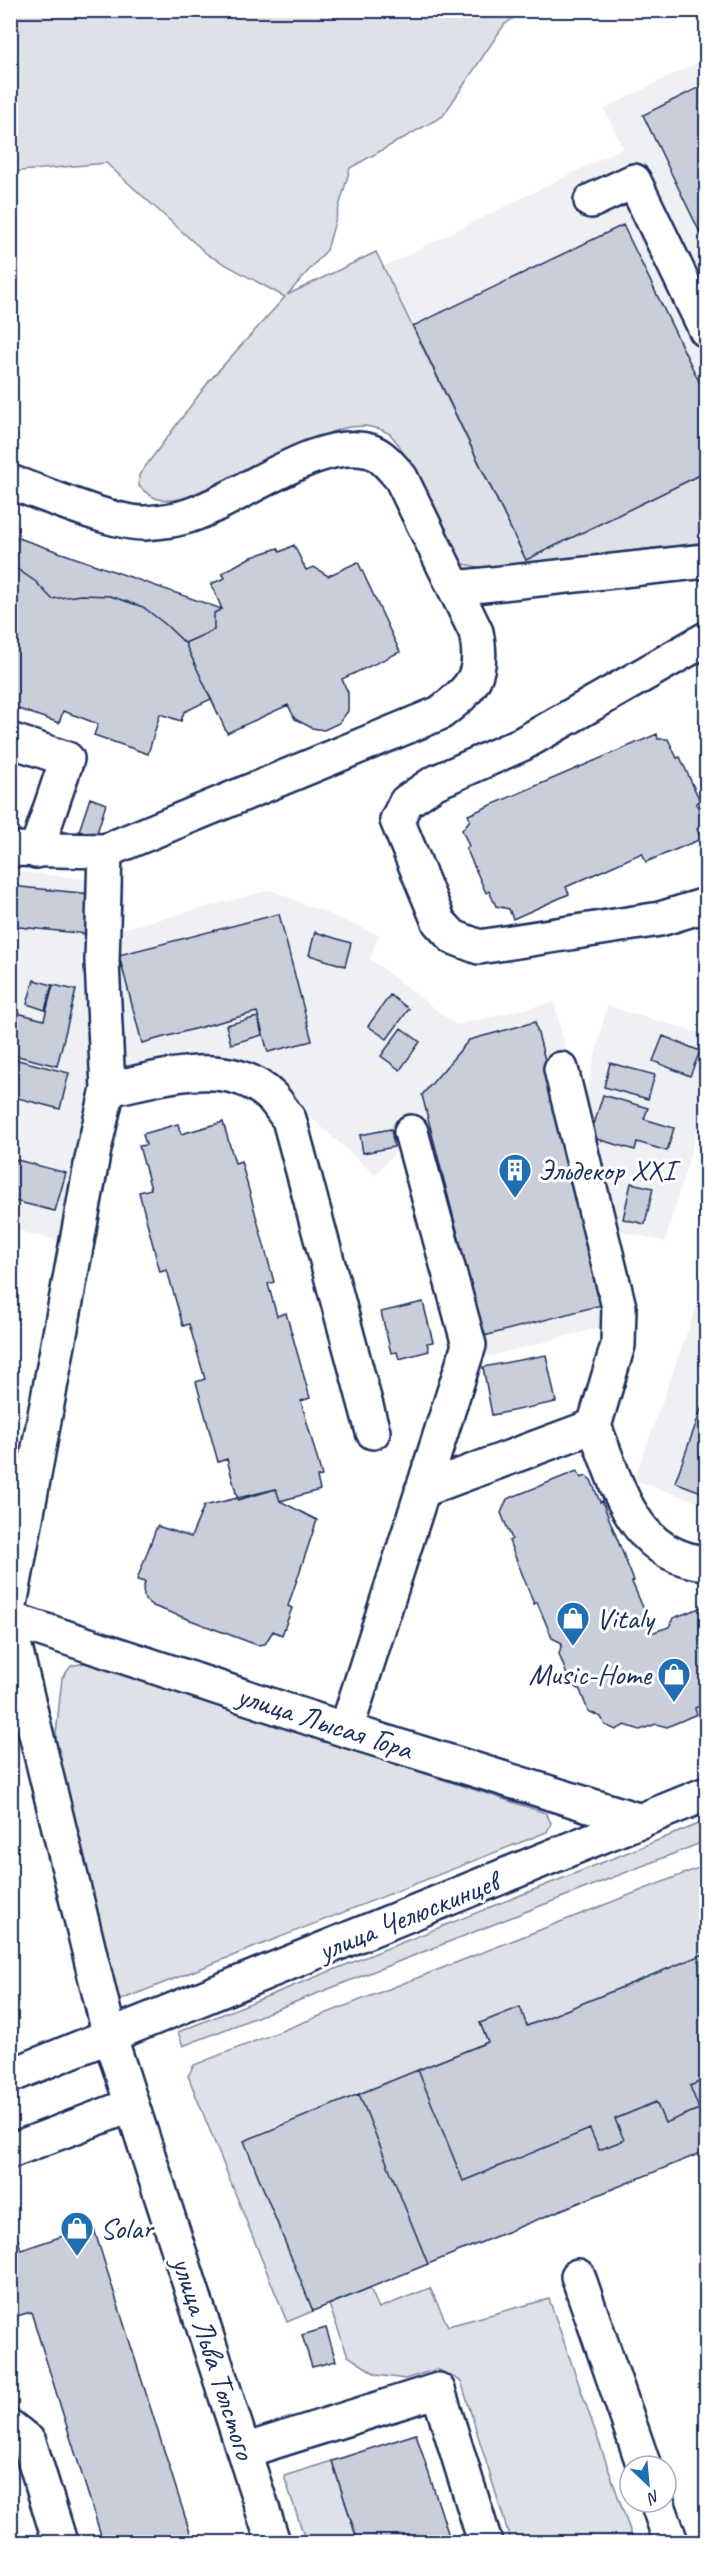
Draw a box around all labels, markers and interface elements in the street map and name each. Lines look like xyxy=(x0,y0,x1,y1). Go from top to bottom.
place label: Эльдекор XXI xyxy=(538,1151,681,1189)
building icon: Эльдекор XXI xyxy=(497,1152,533,1199)
place label: Vitaly xyxy=(596,1599,656,1637)
shop icon: Vitaly xyxy=(555,1600,591,1647)
place label: Music-Home xyxy=(528,1655,653,1693)
shop icon: Music-Home xyxy=(656,1656,692,1703)
street label: улица Лысая Гора xyxy=(231,1675,419,1769)
street label: улица Челюскинцев xyxy=(311,1861,508,1970)
place label: Solar xyxy=(100,2209,155,2247)
shop icon: Solar xyxy=(59,2210,95,2257)
street label: улица Льва Толстого xyxy=(163,2250,265,2465)
north arrow xyxy=(618,2454,678,2514)
text: N xyxy=(643,2485,663,2509)

